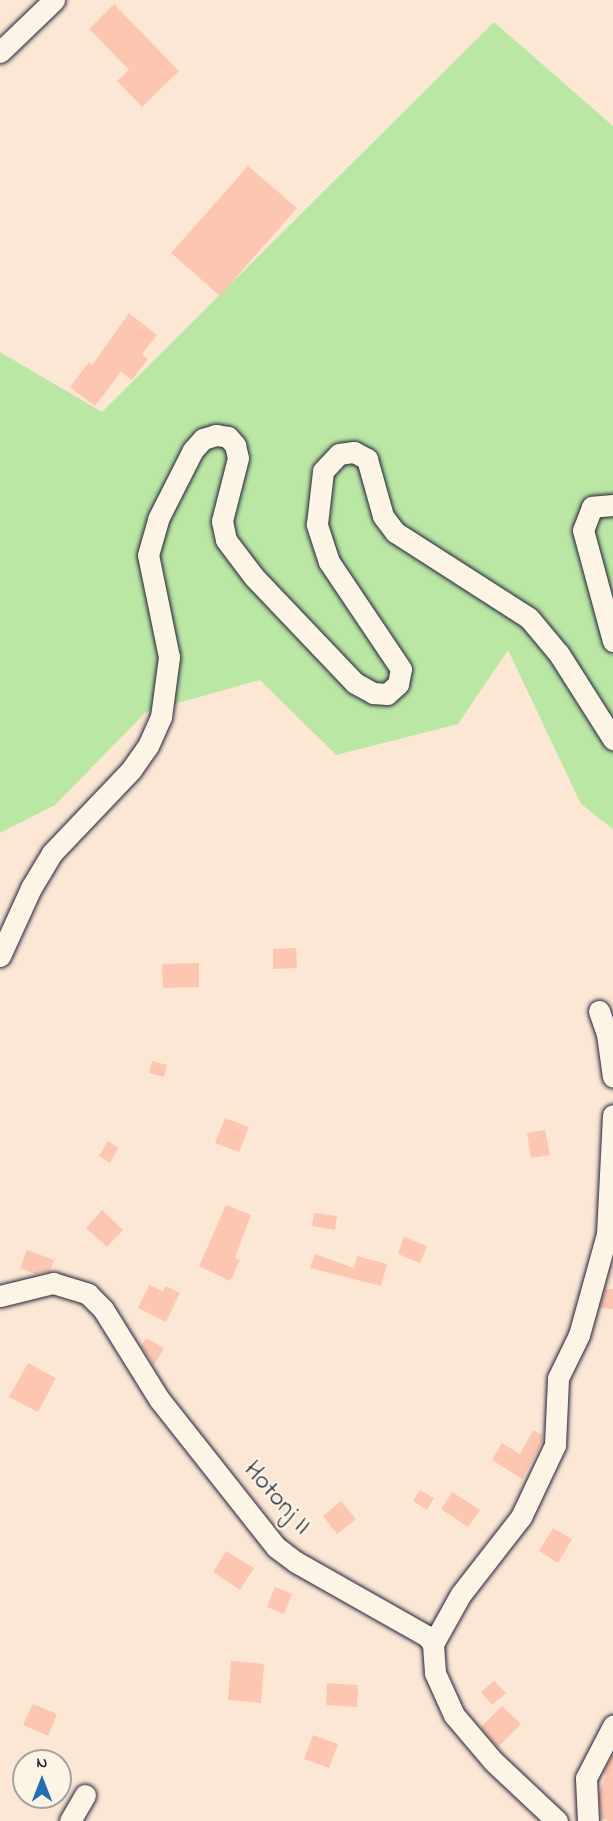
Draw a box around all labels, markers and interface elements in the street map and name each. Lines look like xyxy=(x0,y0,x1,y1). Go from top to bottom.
street label: Hotonj II xyxy=(235,1456,317,1542)
north arrow xyxy=(12,1749,72,1809)
text: N xyxy=(37,1751,47,1775)

